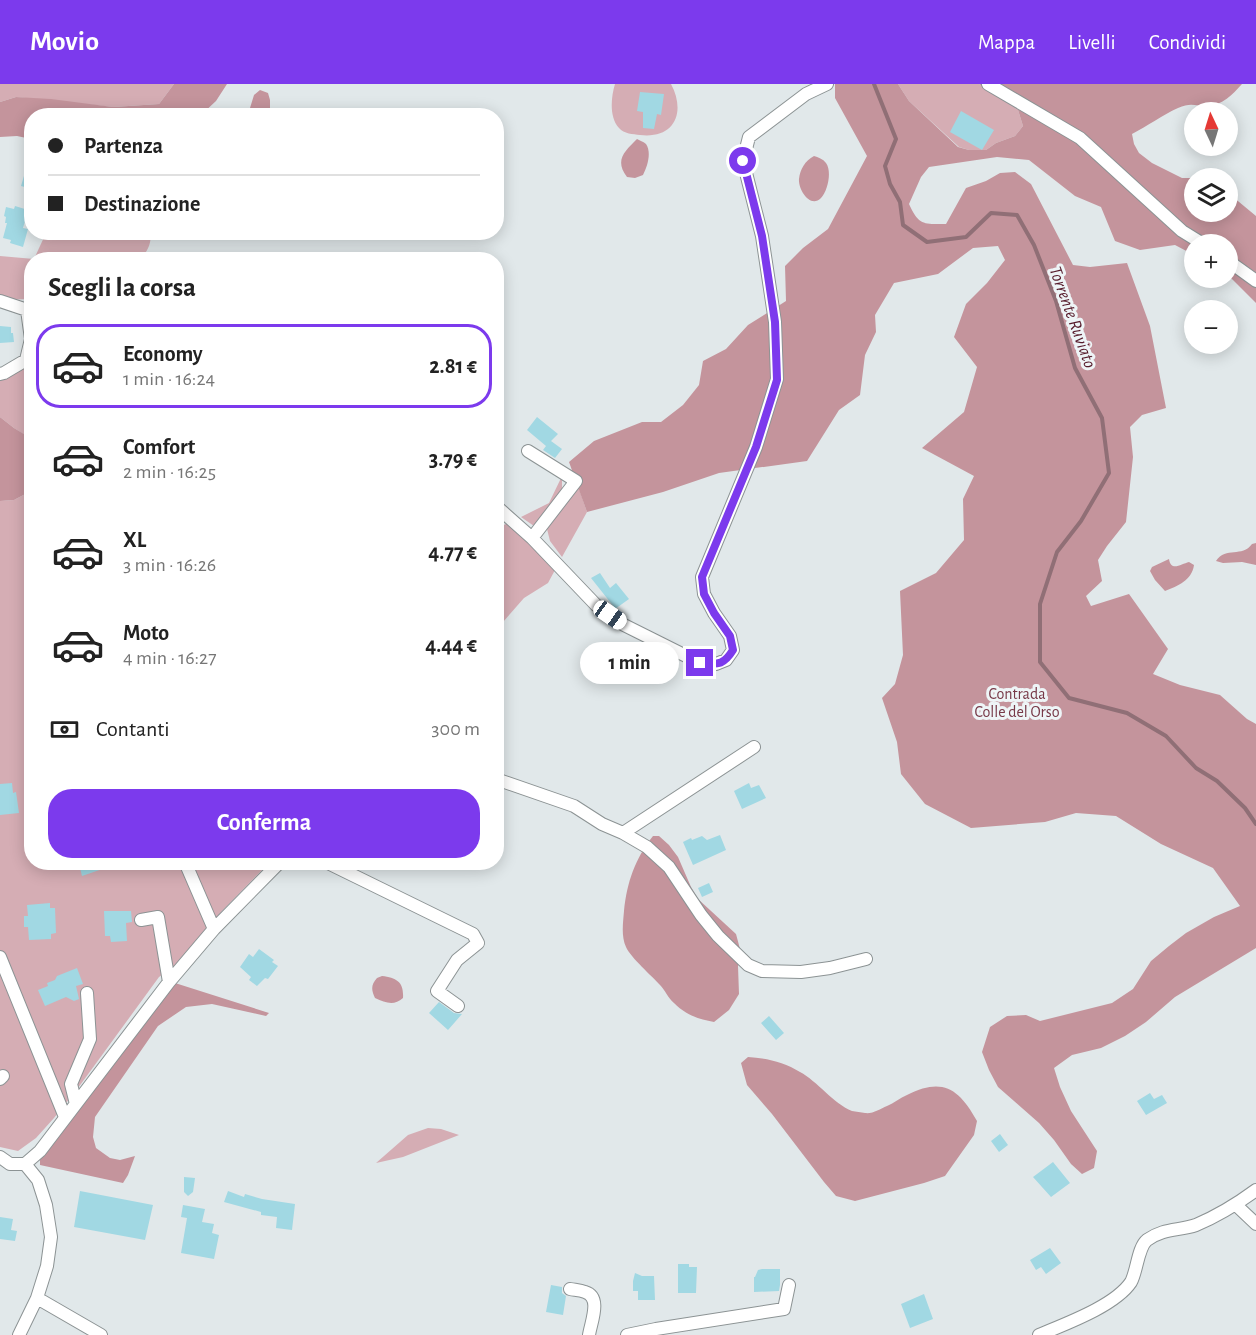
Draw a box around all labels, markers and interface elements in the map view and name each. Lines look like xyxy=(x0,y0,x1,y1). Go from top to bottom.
text: Movio xyxy=(30,28,99,56)
text: Mappa xyxy=(978,32,1035,53)
text: Livelli xyxy=(1068,32,1116,53)
text: Condividi xyxy=(1149,32,1226,53)
north arrow xyxy=(1184,102,1238,156)
map controls xyxy=(1184,102,1238,354)
text: Partenza xyxy=(84,135,163,157)
route start xyxy=(729,147,756,174)
button: layers xyxy=(1184,168,1238,222)
text: Destinazione xyxy=(84,193,200,215)
button: + xyxy=(1184,234,1238,288)
water label: Torrente Ruviato xyxy=(1045,264,1099,371)
text: Scegli la corsa xyxy=(48,274,196,301)
button: − xyxy=(1184,300,1238,354)
icon: car xyxy=(51,339,105,393)
text: Economy xyxy=(123,343,203,365)
text: 2.81 € xyxy=(429,355,477,377)
text: 1 min · 16:24 xyxy=(123,369,215,389)
icon: car xyxy=(51,432,105,486)
text: Comfort xyxy=(123,436,195,458)
text: 3.79 € xyxy=(429,448,477,470)
text: 2 min · 16:25 xyxy=(123,462,216,482)
icon: car xyxy=(51,525,105,579)
text: XL xyxy=(123,529,146,551)
text: 4.77 € xyxy=(428,541,477,563)
text: 3 min · 16:26 xyxy=(123,555,216,575)
car xyxy=(590,597,630,633)
icon: car xyxy=(51,618,105,672)
text: Moto xyxy=(123,622,169,644)
text: 4.44 € xyxy=(425,634,477,656)
callout: 1 min xyxy=(580,642,679,684)
text: 4 min · 16:27 xyxy=(123,648,217,668)
route end xyxy=(686,649,713,676)
text: 1 min xyxy=(608,653,651,673)
park label: Contrada Colle del Orso xyxy=(974,686,1060,720)
icon: cash xyxy=(48,713,81,746)
text: Contanti xyxy=(96,718,170,740)
text: 300 m xyxy=(431,719,480,739)
button: Conferma xyxy=(48,789,480,858)

